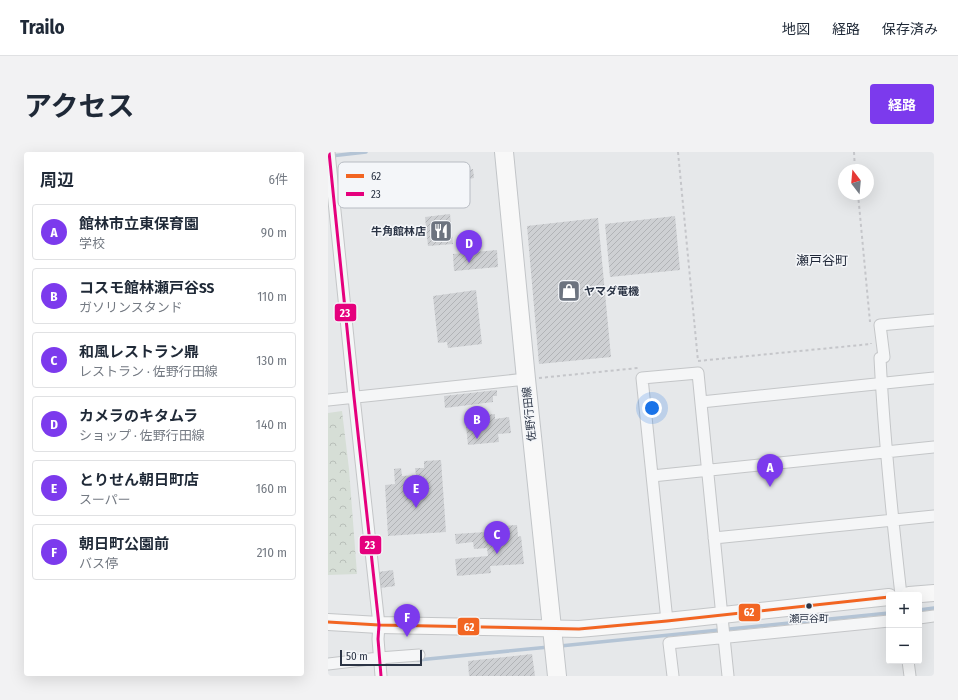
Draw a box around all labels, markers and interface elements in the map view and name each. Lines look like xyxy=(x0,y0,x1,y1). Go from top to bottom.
text: Trailo xyxy=(20,16,65,39)
text: 地図 xyxy=(782,21,810,38)
text: 経路 xyxy=(832,21,860,38)
text: 保存済み xyxy=(882,21,938,38)
button: 経路 xyxy=(870,84,934,124)
text: アクセス xyxy=(24,90,135,123)
legend xyxy=(338,162,470,208)
north arrow xyxy=(838,164,874,200)
text: 周辺 xyxy=(40,170,74,191)
text: 62 xyxy=(371,170,381,183)
text: 6件 xyxy=(269,172,288,187)
text: 23 xyxy=(371,188,381,201)
text: 館林市立東保育園 xyxy=(79,215,199,233)
restaurant icon: 牛角館林店 xyxy=(428,218,454,244)
text: A xyxy=(50,225,58,240)
text: 90 m xyxy=(261,225,287,240)
place label: 牛角館林店 xyxy=(371,225,426,238)
pin: D xyxy=(456,230,482,263)
text: 学校 xyxy=(79,236,105,251)
district label: 瀬戸谷町 xyxy=(796,253,848,268)
shop icon: ヤマダ電機 xyxy=(556,278,582,304)
text: コスモ館林瀬戸谷SS xyxy=(79,279,214,297)
place label: ヤマダ電機 xyxy=(584,285,639,298)
text: B xyxy=(50,289,58,304)
text: 110 m xyxy=(257,289,287,304)
text: ガソリンスタンド xyxy=(79,300,183,315)
line badge: 23 xyxy=(334,303,357,322)
text: 23 xyxy=(339,307,350,320)
text: 和風レストラン鼎 xyxy=(79,343,199,361)
text: C xyxy=(51,353,57,368)
text: 130 m xyxy=(256,353,287,368)
text: レストラン · 佐野行田線 xyxy=(79,364,218,379)
street label: 佐野行田線 xyxy=(520,386,539,442)
your location xyxy=(642,398,662,418)
pin: B xyxy=(464,406,490,439)
text: カメラのキタムラ xyxy=(79,407,198,425)
text: D xyxy=(50,417,58,432)
text: 140 m xyxy=(256,417,287,432)
text: ショップ · 佐野行田線 xyxy=(79,428,205,443)
pin: A xyxy=(757,454,783,487)
text: とりせん朝日町店 xyxy=(79,471,199,489)
pin: E xyxy=(403,475,429,508)
text: E xyxy=(51,481,57,496)
text: 160 m xyxy=(256,481,287,496)
text: スーパー xyxy=(79,492,131,507)
pin: C xyxy=(484,521,510,554)
text: 朝日町公園前 xyxy=(79,535,169,553)
line badge: 23 xyxy=(359,535,382,555)
text: 23 xyxy=(364,539,375,552)
text: F xyxy=(51,545,57,560)
text: 210 m xyxy=(257,545,287,560)
text: バス停 xyxy=(79,556,118,571)
map controls xyxy=(886,592,922,664)
button: + xyxy=(886,592,922,628)
marker: 瀬戸谷町 xyxy=(804,601,814,611)
line badge: 62 xyxy=(738,603,761,622)
pin: F xyxy=(394,604,420,637)
text: 62 xyxy=(744,606,754,619)
place label: 瀬戸谷町 xyxy=(789,613,829,625)
line badge: 62 xyxy=(457,617,480,636)
text: 62 xyxy=(464,621,474,634)
button: − xyxy=(886,628,922,664)
scale bar xyxy=(340,648,422,667)
text: 50 m xyxy=(346,650,368,663)

